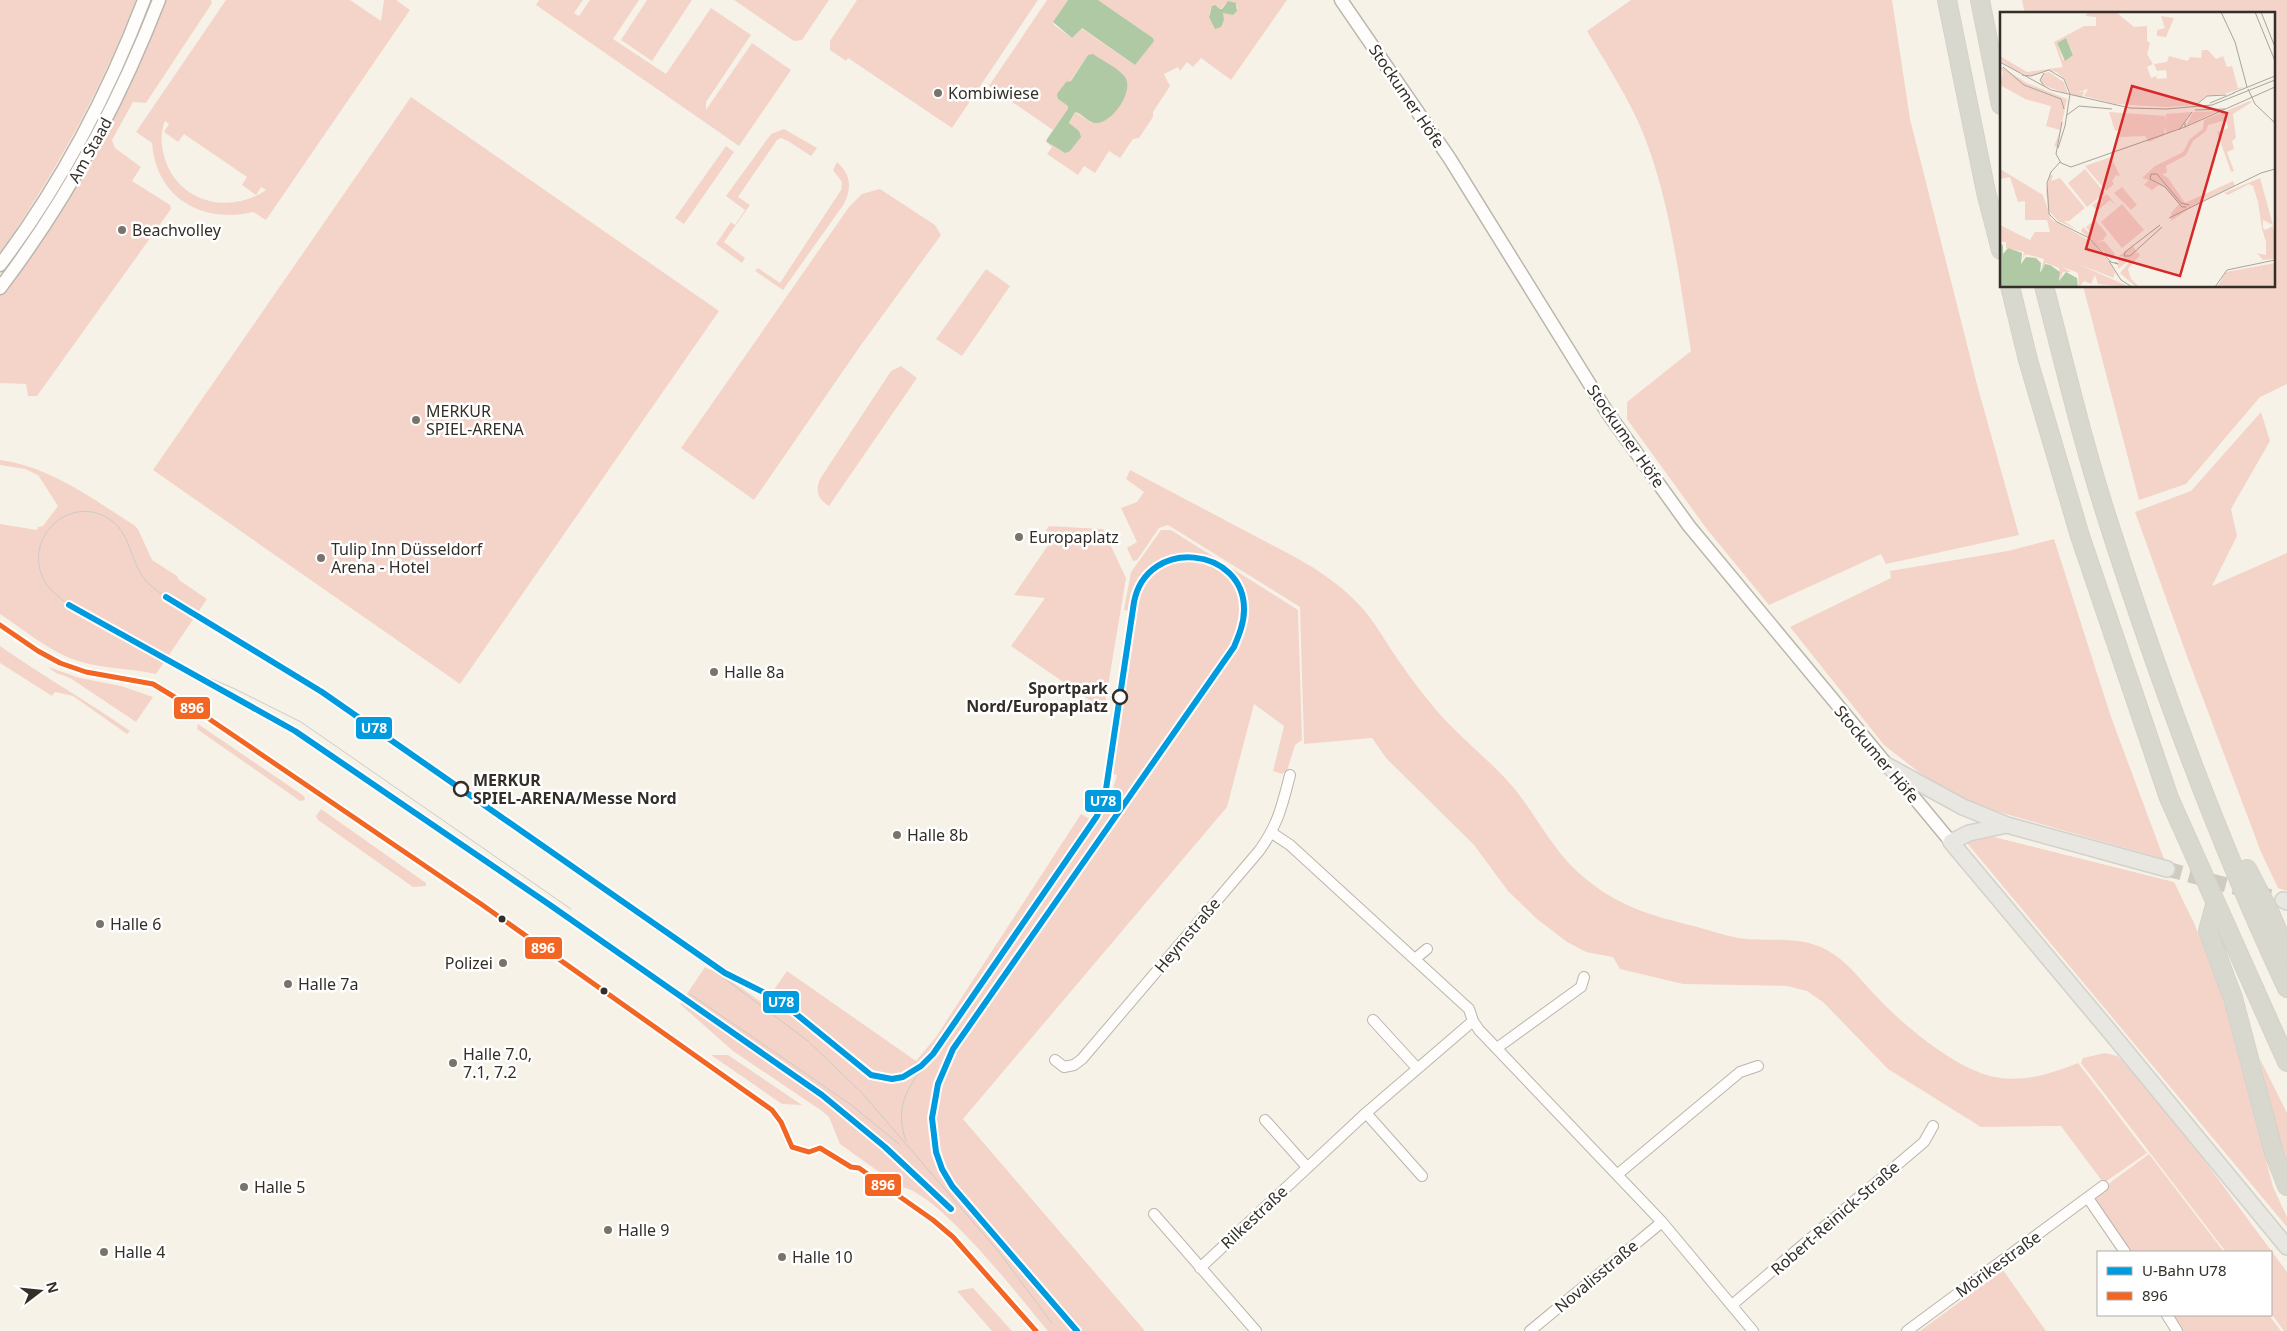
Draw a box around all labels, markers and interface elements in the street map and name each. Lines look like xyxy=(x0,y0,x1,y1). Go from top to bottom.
inset map xyxy=(2000,12,2274,288)
street label: Stockumer Höfe xyxy=(1364,40,1450,152)
place label: Kombiwiese xyxy=(948,82,1039,104)
marker: Kombiwiese xyxy=(932,87,944,99)
street label: Am Staad xyxy=(63,113,117,187)
place label: Beachvolley xyxy=(132,219,222,241)
marker: Beachvolley xyxy=(116,224,128,236)
street label: Stockumer Höfe xyxy=(1582,380,1670,492)
place label: MERKUR SPIEL-ARENA xyxy=(426,400,525,440)
marker: MERKUR SPIEL-ARENA xyxy=(410,414,422,426)
place label: Europaplatz xyxy=(1029,526,1119,548)
marker: Europaplatz xyxy=(1013,531,1025,543)
place label: Tulip Inn Düsseldorf Arena - Hotel xyxy=(331,538,484,578)
marker: Tulip Inn Düsseldorf Arena - Hotel xyxy=(315,552,327,564)
place label: Halle 8a xyxy=(724,661,784,683)
marker: Halle 8a xyxy=(708,666,720,678)
place label: Sportpark Nord/Europaplatz xyxy=(966,677,1108,717)
marker: Sportpark Nord/Europaplatz xyxy=(1112,689,1128,705)
line badge: 896 xyxy=(173,696,211,720)
text: 896 xyxy=(180,698,204,717)
street label: Stockumer Höfe xyxy=(1830,701,1924,807)
line badge: U78 xyxy=(355,716,393,740)
text: U78 xyxy=(361,718,387,737)
place label: MERKUR SPIEL-ARENA/Messe Nord xyxy=(473,769,677,809)
marker: MERKUR SPIEL-ARENA/Messe Nord xyxy=(453,781,469,797)
line badge: U78 xyxy=(1084,789,1122,813)
text: U78 xyxy=(1090,791,1116,810)
place label: Halle 8b xyxy=(907,824,968,846)
marker: Halle 8b xyxy=(891,829,903,841)
street label: Heymstraße xyxy=(1149,893,1225,977)
place label: Halle 6 xyxy=(110,913,161,935)
unlabelled marker xyxy=(497,914,507,924)
marker: Halle 6 xyxy=(94,918,106,930)
line badge: 896 xyxy=(524,936,563,960)
text: 896 xyxy=(531,938,555,957)
place label: Polizei xyxy=(445,952,493,974)
marker: Polizei xyxy=(497,957,509,969)
place label: Halle 7a xyxy=(298,973,358,995)
marker: Halle 7a xyxy=(282,978,294,990)
unlabelled marker xyxy=(599,986,609,996)
line badge: U78 xyxy=(762,990,800,1014)
text: U78 xyxy=(768,992,794,1011)
place label: Halle 7.0, 7.1, 7.2 xyxy=(463,1043,532,1083)
marker: Halle 7.0, 7.1, 7.2 xyxy=(447,1057,459,1069)
street label: Robert-Reinick-Straße xyxy=(1766,1156,1904,1280)
line badge: 896 xyxy=(864,1173,902,1197)
text: 896 xyxy=(871,1175,895,1194)
place label: Halle 5 xyxy=(254,1176,305,1198)
street label: Rilkestraße xyxy=(1216,1180,1292,1254)
marker: Halle 5 xyxy=(238,1181,250,1193)
place label: Halle 9 xyxy=(618,1219,669,1241)
marker: Halle 9 xyxy=(602,1224,614,1236)
street label: Mörikestraße xyxy=(1951,1226,2045,1302)
street label: Novalisstraße xyxy=(1550,1235,1642,1317)
place label: Halle 4 xyxy=(114,1241,165,1263)
marker: Halle 4 xyxy=(98,1246,110,1258)
place label: Halle 10 xyxy=(792,1246,853,1268)
marker: Halle 10 xyxy=(776,1251,788,1263)
legend xyxy=(2097,1251,2272,1316)
text: U-Bahn U78 xyxy=(2142,1260,2227,1280)
north arrow xyxy=(15,1266,65,1316)
text: N xyxy=(42,1279,64,1295)
text: 896 xyxy=(2142,1285,2168,1305)

